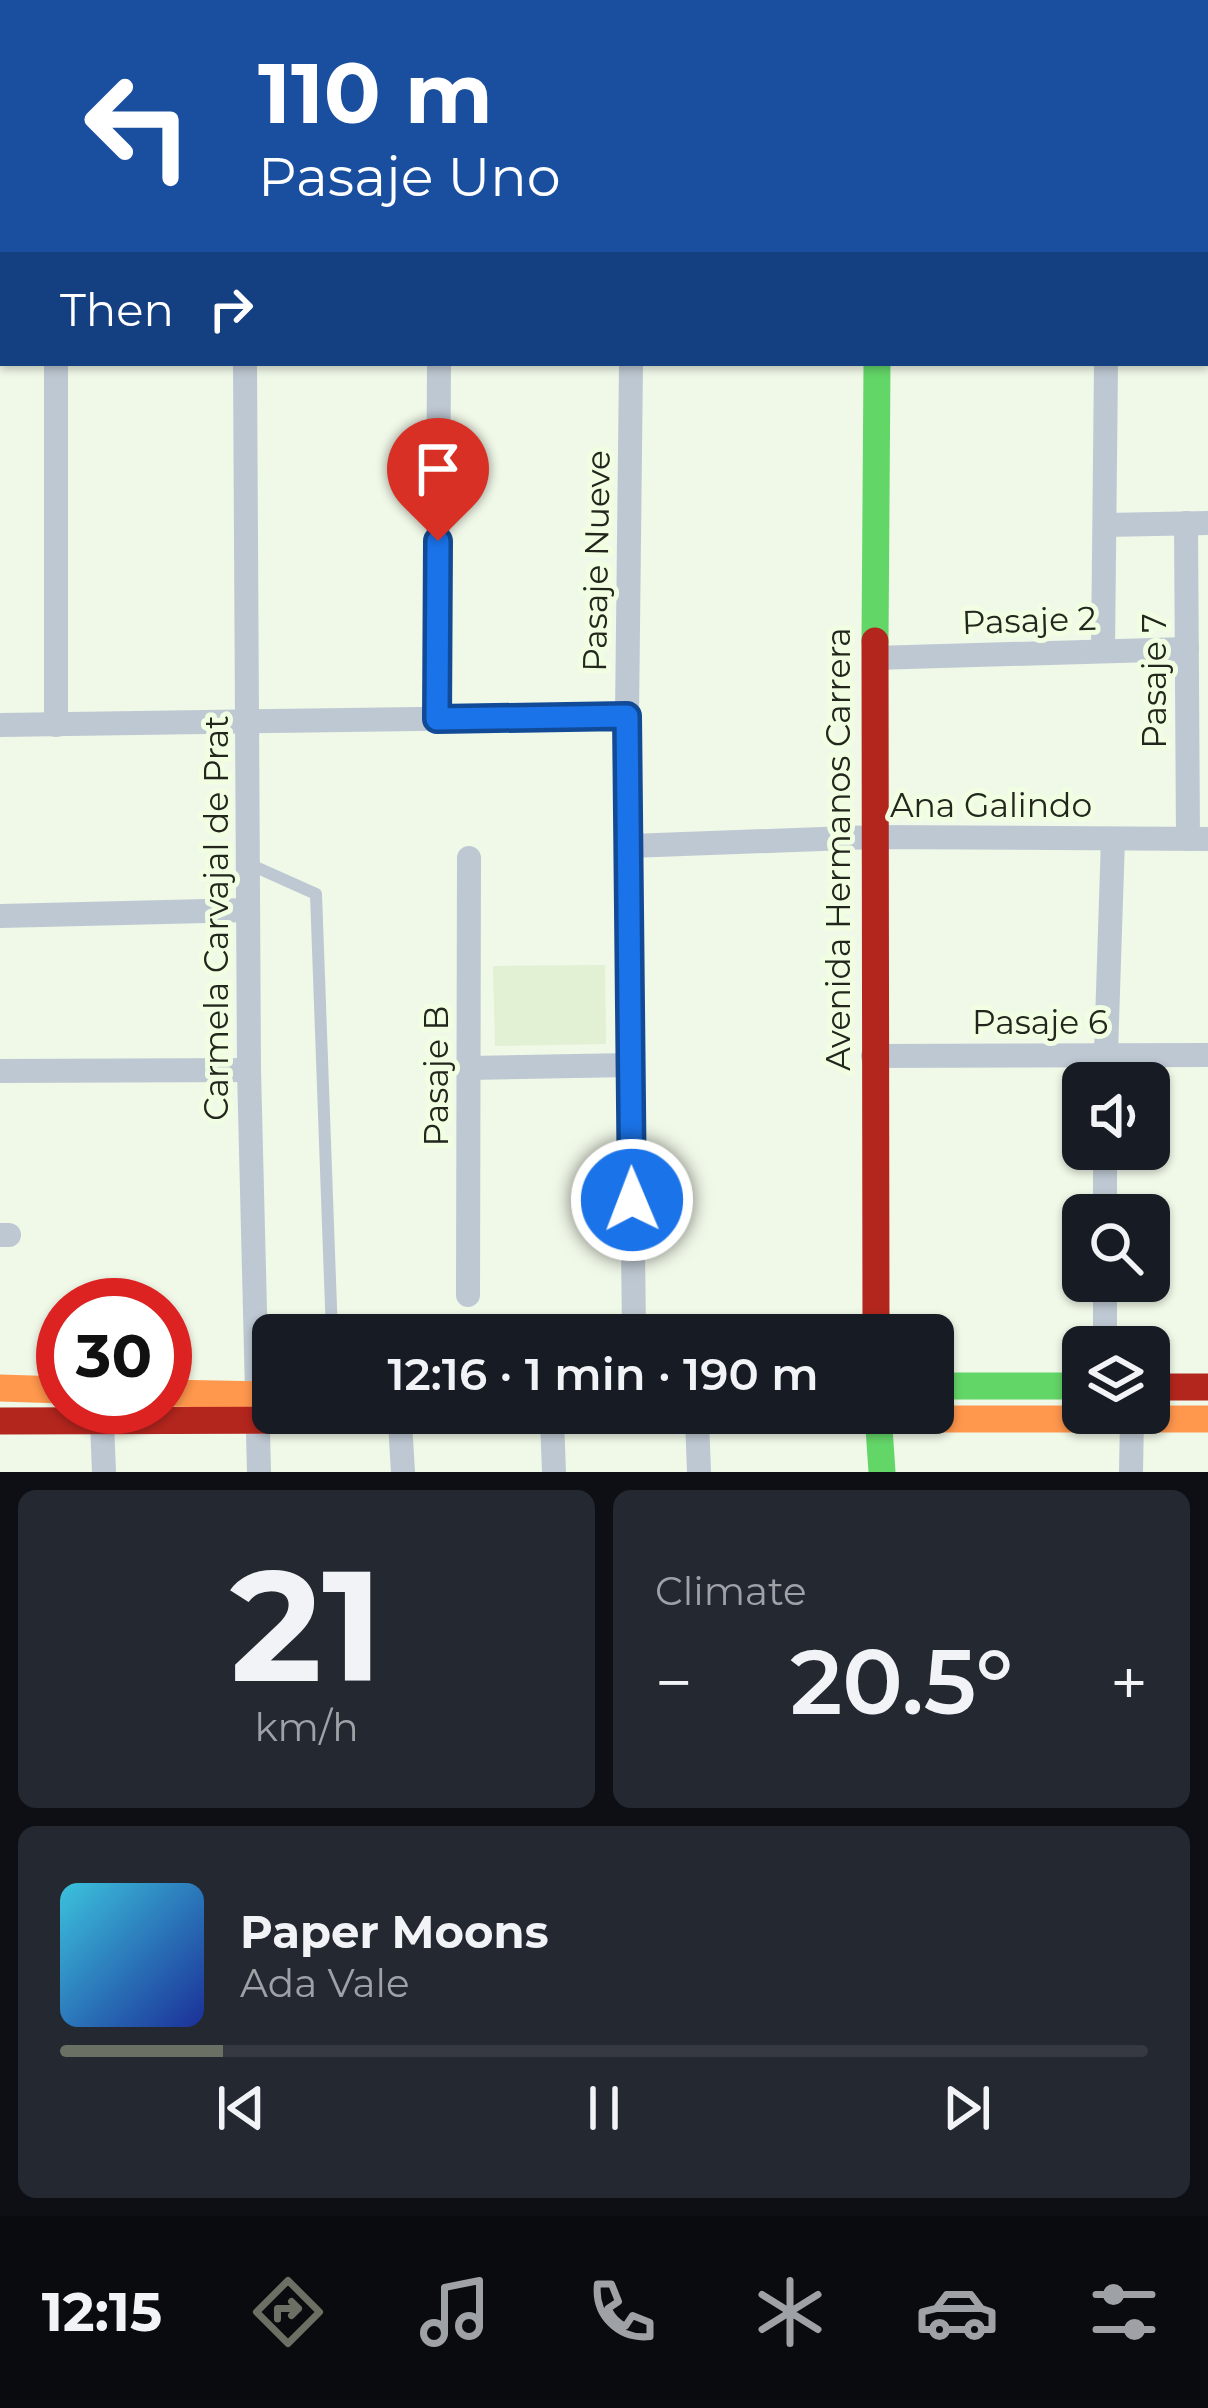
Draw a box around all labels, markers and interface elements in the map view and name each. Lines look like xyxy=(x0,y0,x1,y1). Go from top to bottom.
text: 110 m xyxy=(258,42,493,144)
icon: left xyxy=(60,48,216,204)
text: Pasaje Uno xyxy=(258,144,561,210)
icon: right xyxy=(198,276,264,342)
text: Then xyxy=(60,282,174,337)
pin xyxy=(387,418,489,541)
icon: arrive xyxy=(405,436,471,502)
street label: Pasaje Nueve xyxy=(574,450,618,672)
street label: Pasaje 2 xyxy=(961,598,1097,642)
street label: Pasaje 7 xyxy=(1134,613,1174,749)
street label: Avenida Hermanos Carrera xyxy=(818,627,858,1071)
street label: Carmela Carvajal de Prat xyxy=(196,715,236,1121)
street label: Ana Galindo xyxy=(890,785,1092,825)
street label: Pasaje 6 xyxy=(972,1002,1108,1042)
street label: Pasaje B xyxy=(416,1006,456,1146)
map controls xyxy=(1062,1062,1170,1434)
button: sound xyxy=(1062,1062,1170,1170)
position arrow xyxy=(569,1137,695,1263)
button: search xyxy=(1062,1194,1170,1302)
speed limit sign: 30 xyxy=(36,1278,192,1434)
button: layers xyxy=(1062,1326,1170,1434)
text: 12:16 · 1 min · 190 m xyxy=(387,1346,819,1401)
text: 21 xyxy=(230,1530,383,1720)
text: Climate xyxy=(655,1567,807,1615)
text: 20.5° xyxy=(790,1627,1013,1737)
text: − xyxy=(655,1642,693,1723)
text: + xyxy=(1110,1642,1148,1723)
text: km/h xyxy=(254,1703,359,1751)
text: Paper Moons xyxy=(240,1904,549,1959)
text: Ada Vale xyxy=(240,1959,410,2007)
icon: previous xyxy=(208,2075,274,2141)
icon: pause xyxy=(571,2075,637,2141)
icon: next xyxy=(934,2075,1000,2141)
icon: directions xyxy=(246,2270,330,2354)
icon: music xyxy=(413,2270,497,2354)
icon: phone xyxy=(580,2270,664,2354)
icon: climate xyxy=(748,2270,832,2354)
icon: car xyxy=(915,2270,999,2354)
icon: filters xyxy=(1082,2270,1166,2354)
text: 12:15 xyxy=(42,2279,162,2345)

